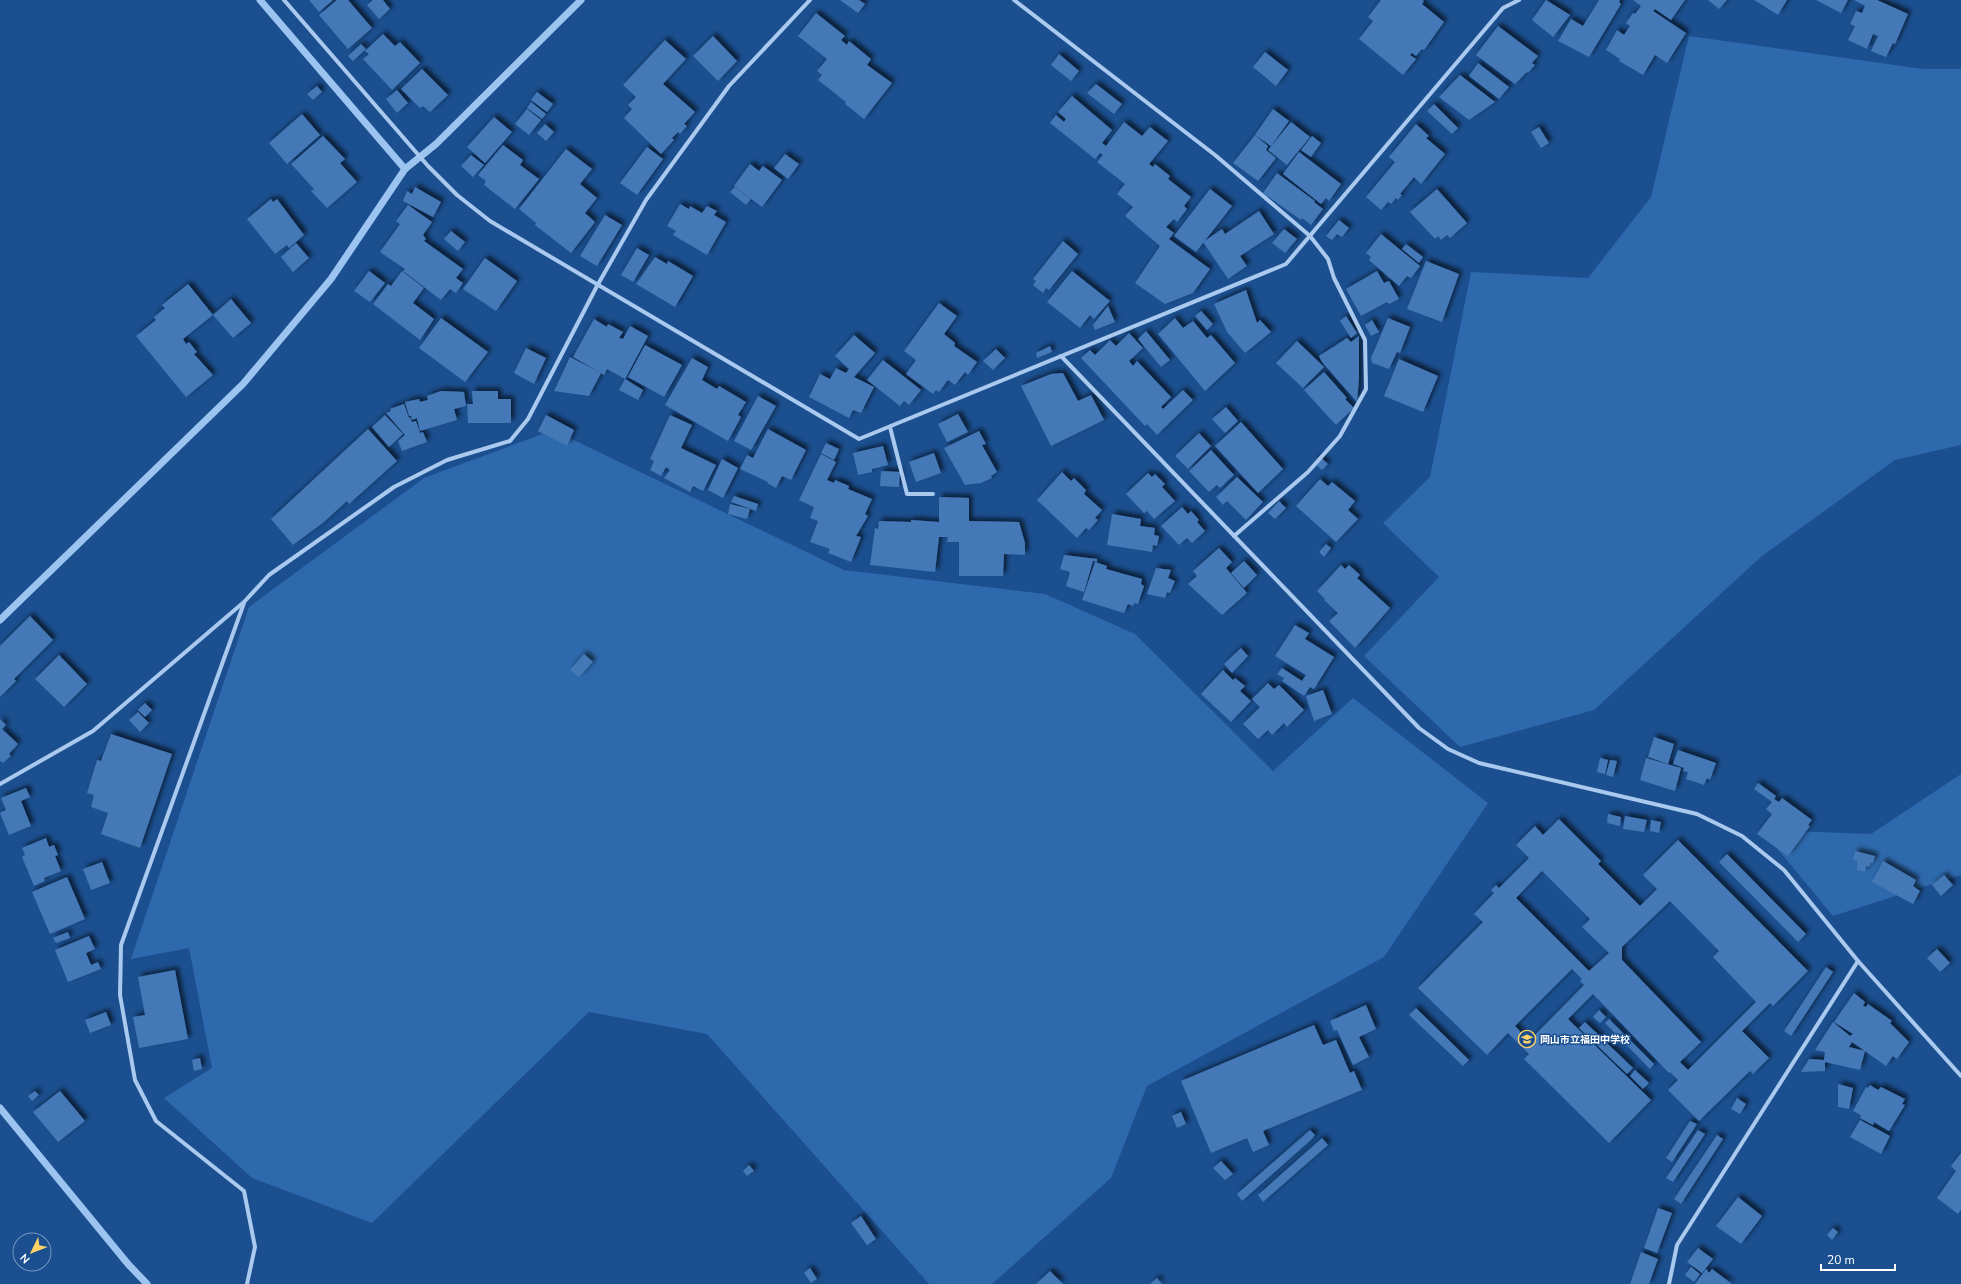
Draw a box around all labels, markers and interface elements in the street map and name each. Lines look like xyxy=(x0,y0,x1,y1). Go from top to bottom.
school or university icon: 岡山市立福田中学校 xyxy=(1517,1029,1537,1049)
place label: 岡山市立福田中学校 xyxy=(1540,1033,1630,1047)
north arrow xyxy=(12,1232,52,1272)
scale bar xyxy=(1821,1246,1895,1272)
text: N xyxy=(17,1250,33,1267)
text: 20 m xyxy=(1827,1252,1855,1268)

